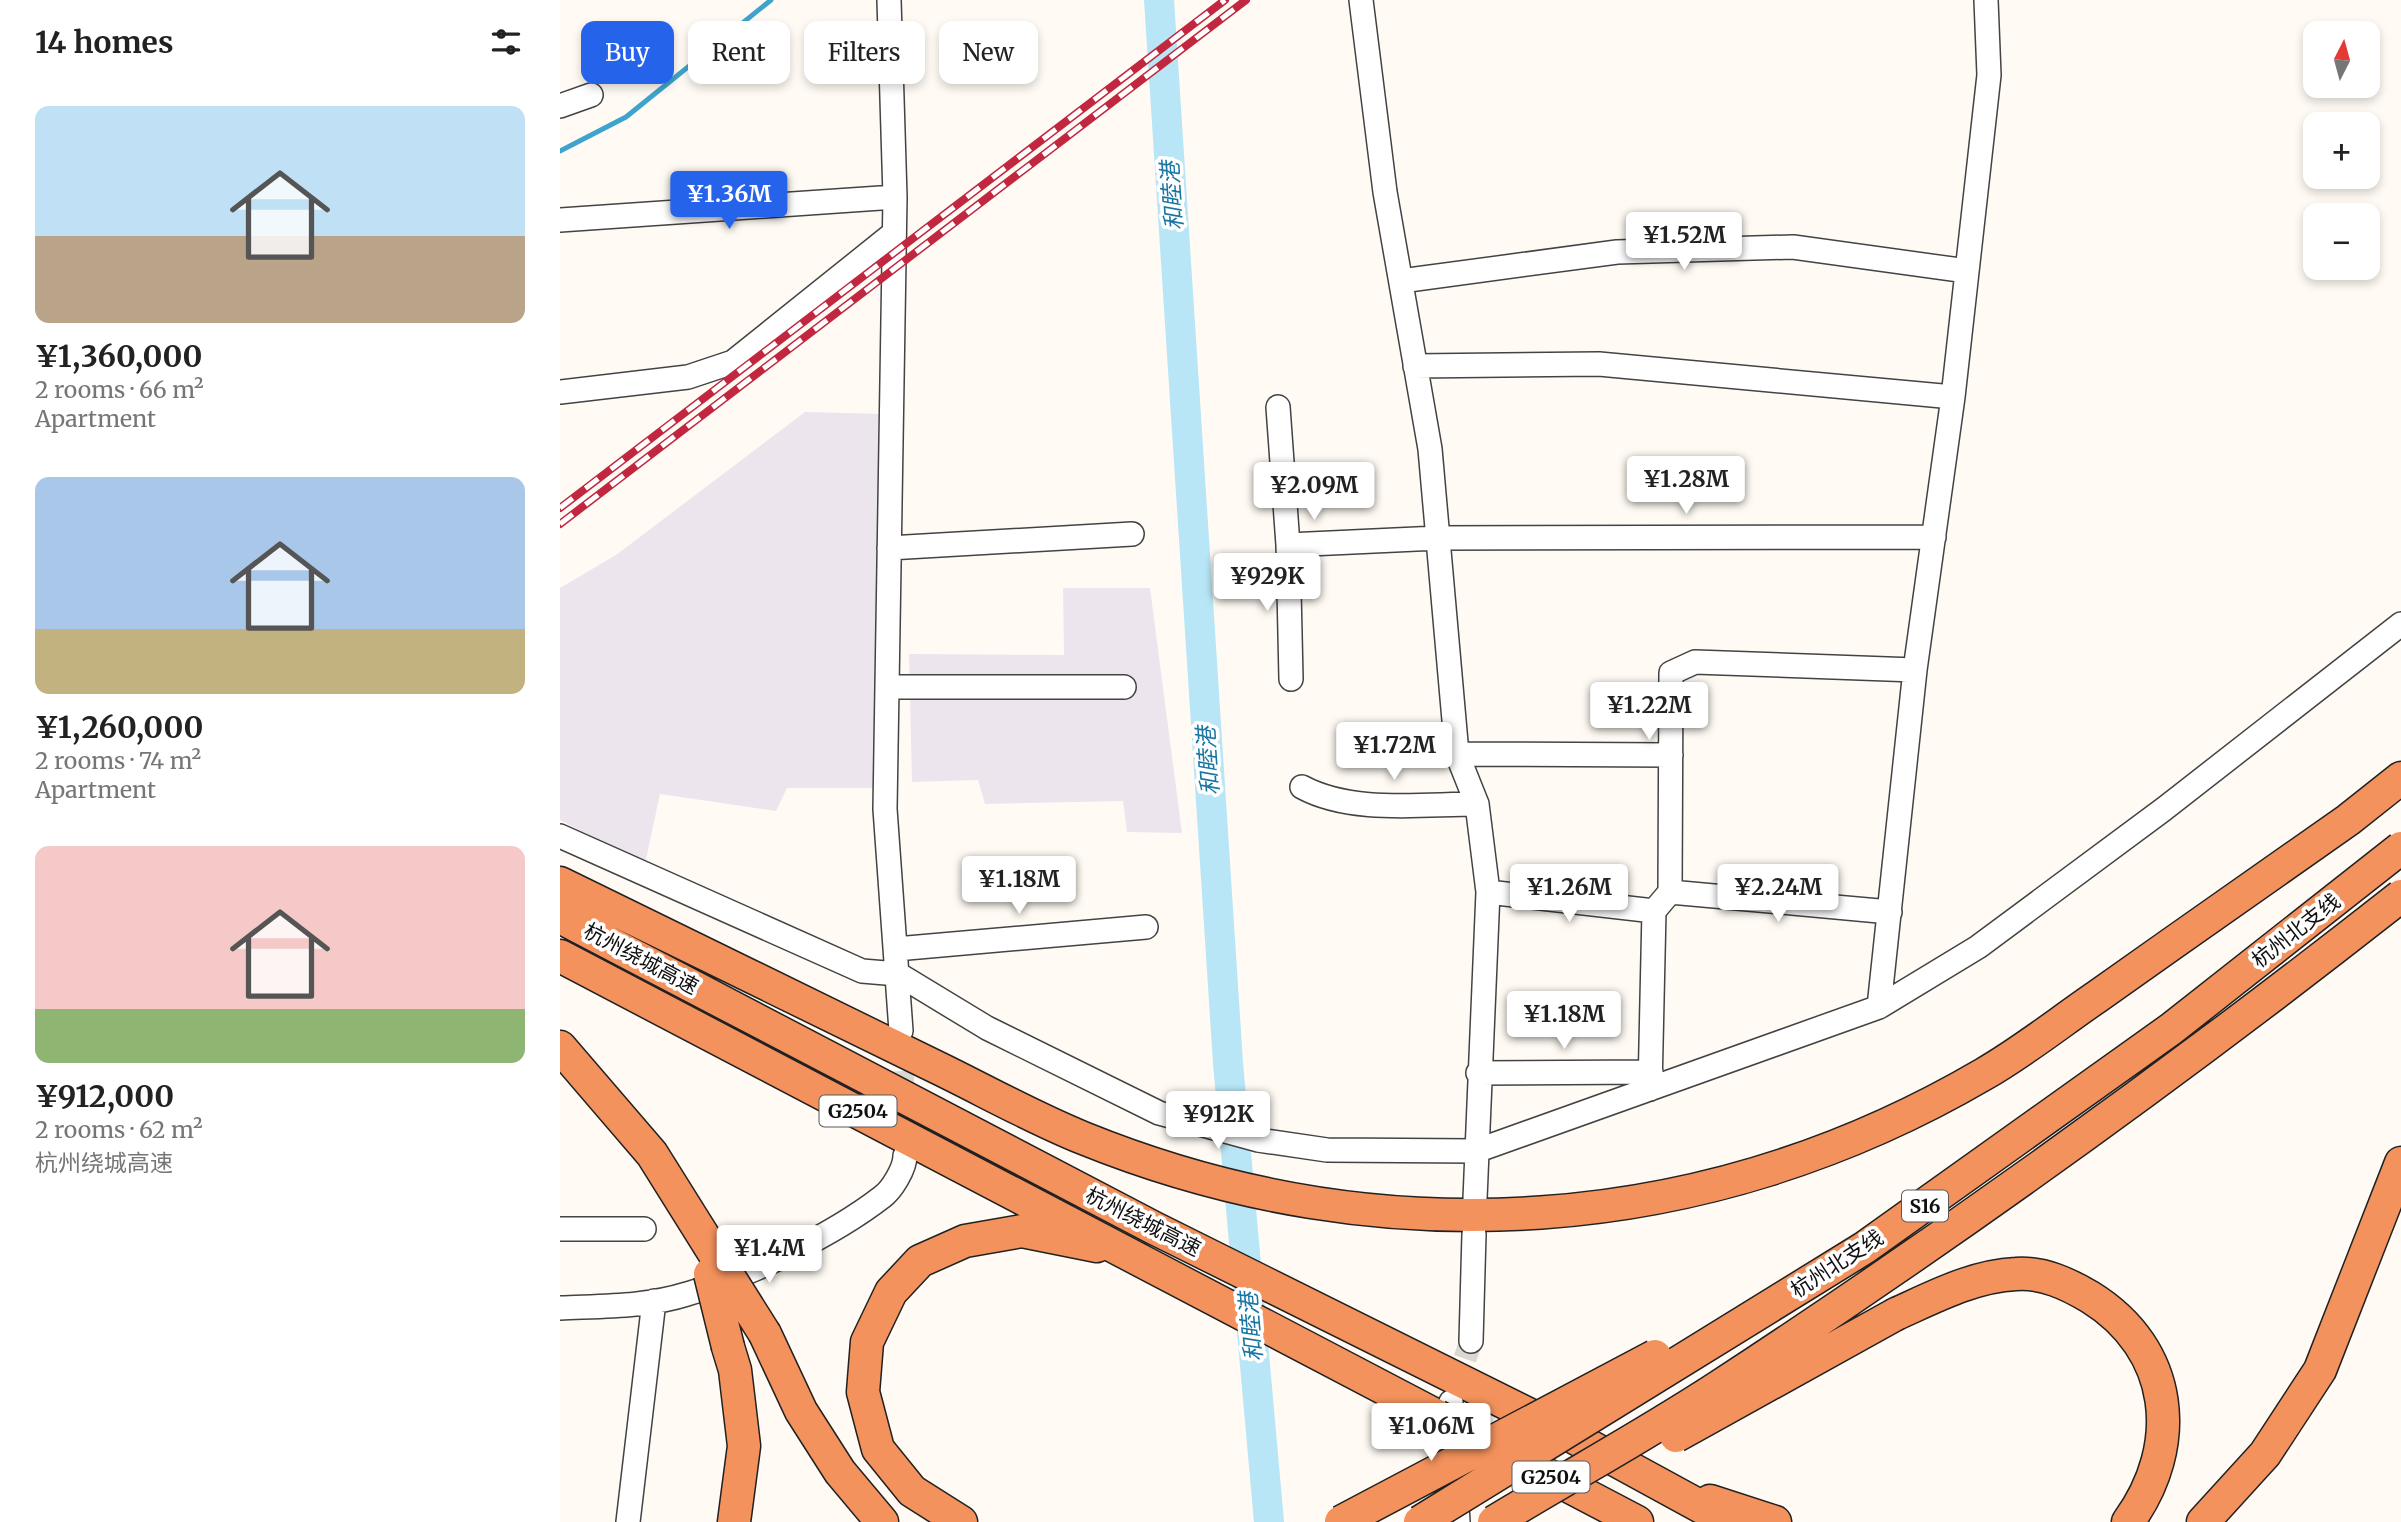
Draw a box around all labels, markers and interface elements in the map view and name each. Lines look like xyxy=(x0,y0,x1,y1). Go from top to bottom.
chip: Buy xyxy=(581,21,674,84)
chip: Rent xyxy=(688,21,790,84)
chip: Filters xyxy=(804,21,925,84)
chip: New xyxy=(939,21,1038,84)
north arrow xyxy=(2303,21,2380,98)
map controls xyxy=(2303,21,2380,280)
text: 14 homes xyxy=(35,23,173,61)
icon: filters xyxy=(487,23,525,61)
button: + xyxy=(2303,112,2380,189)
icon: home xyxy=(217,152,343,278)
water label: 和睦港 xyxy=(1154,158,1188,231)
pin: ¥1.36M xyxy=(672,172,786,231)
text: ¥1.36M xyxy=(686,179,772,208)
button: − xyxy=(2303,203,2380,280)
pin: ¥1.52M xyxy=(1627,212,1741,272)
text: ¥1.52M xyxy=(1642,220,1726,249)
text: ¥1,360,000 xyxy=(35,337,202,375)
text: 2 rooms · 66 m² xyxy=(35,375,204,404)
text: Apartment xyxy=(35,404,156,433)
pin: ¥1.28M xyxy=(1629,456,1743,516)
pin: ¥2.09M xyxy=(1257,462,1371,522)
text: ¥1.28M xyxy=(1643,464,1729,493)
text: ¥2.09M xyxy=(1269,470,1359,499)
icon: home xyxy=(217,523,343,649)
pin: ¥929K xyxy=(1218,554,1316,613)
text: ¥929K xyxy=(1230,561,1304,590)
pin: ¥1.22M xyxy=(1592,682,1706,742)
text: ¥1.22M xyxy=(1606,690,1692,719)
text: ¥1,260,000 xyxy=(35,708,203,746)
pin: ¥1.72M xyxy=(1337,722,1451,782)
water label: 和睦港 xyxy=(1190,723,1224,796)
text: ¥1.72M xyxy=(1352,730,1436,759)
text: 2 rooms · 74 m² xyxy=(35,746,201,775)
text: Apartment xyxy=(35,775,156,804)
pin: ¥1.18M xyxy=(962,856,1076,916)
text: ¥1.18M xyxy=(978,864,1060,893)
pin: ¥1.26M xyxy=(1512,864,1626,924)
pin: ¥2.24M xyxy=(1721,864,1835,924)
text: ¥1.26M xyxy=(1526,872,1612,901)
text: ¥2.24M xyxy=(1733,872,1823,901)
street label: 杭州北支线 xyxy=(2246,888,2345,974)
icon: home xyxy=(217,891,343,1017)
street label: 杭州绕城高速 xyxy=(579,917,703,1000)
pin: ¥1.18M xyxy=(1507,992,1621,1051)
text: ¥1.18M xyxy=(1523,999,1605,1028)
text: ¥912,000 xyxy=(35,1077,174,1115)
pin: ¥912K xyxy=(1169,1092,1267,1151)
road number: G2504 xyxy=(820,1096,896,1126)
text: ¥912K xyxy=(1182,1099,1254,1128)
text: 2 rooms · 62 m² xyxy=(35,1115,203,1144)
text: 杭州绕城高速 xyxy=(35,1148,173,1177)
street label: 杭州绕城高速 xyxy=(1081,1181,1205,1262)
road number: S16 xyxy=(1902,1190,1948,1222)
street label: 杭州北支线 xyxy=(1785,1224,1888,1303)
pin: ¥1.4M xyxy=(720,1226,818,1285)
text: ¥1.4M xyxy=(733,1233,805,1262)
water label: 和睦港 xyxy=(1233,1288,1268,1363)
pin: ¥1.06M xyxy=(1374,1404,1488,1463)
text: ¥1.06M xyxy=(1388,1411,1474,1440)
road number: G2504 xyxy=(1513,1462,1590,1492)

